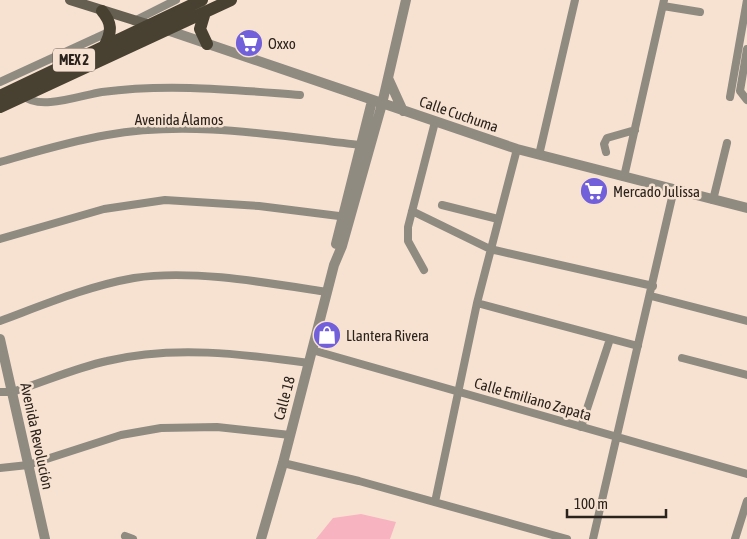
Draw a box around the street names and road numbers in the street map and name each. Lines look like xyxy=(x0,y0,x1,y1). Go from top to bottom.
road number: MEX 2 xyxy=(53,48,95,72)
street label: Calle Cuchuma xyxy=(417,93,501,135)
street label: Avenida Álamos xyxy=(135,111,223,128)
street label: Calle 18 xyxy=(270,374,298,422)
street label: Calle Emiliano Zapata xyxy=(473,374,593,424)
street label: Avenida Revolución xyxy=(17,381,57,491)

